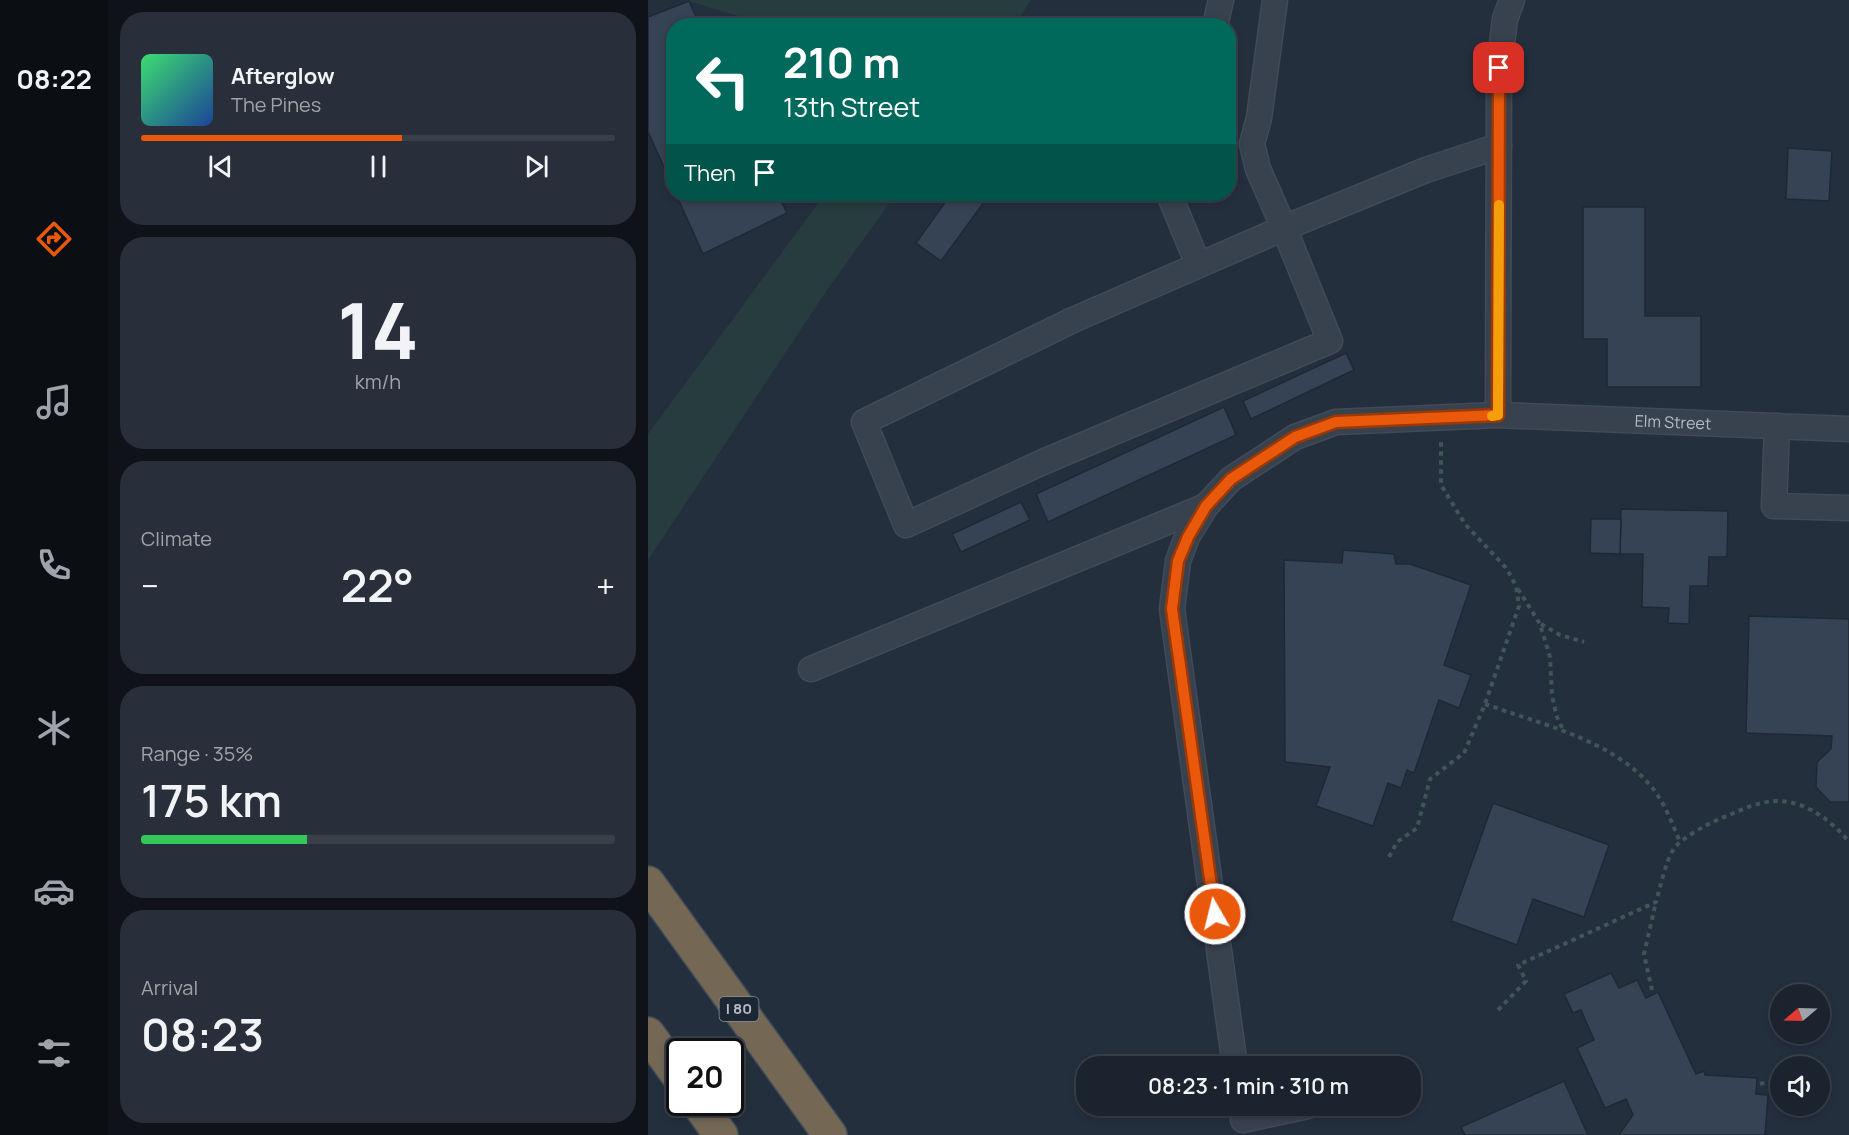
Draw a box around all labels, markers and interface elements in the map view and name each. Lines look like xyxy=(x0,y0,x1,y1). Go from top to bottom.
text: 210 m xyxy=(783,33,900,91)
icon: left xyxy=(684,42,762,120)
pin xyxy=(1473,42,1524,93)
icon: arrive xyxy=(1482,51,1515,84)
text: 08:22 xyxy=(16,60,92,97)
text: Afterglow xyxy=(231,61,335,91)
text: 13th Street xyxy=(783,88,920,125)
text: The Pines xyxy=(231,91,321,118)
icon: previous xyxy=(204,150,237,183)
icon: pause xyxy=(362,150,395,183)
icon: next xyxy=(520,150,553,183)
icon: arrive xyxy=(748,156,781,189)
text: Then xyxy=(684,158,736,188)
icon: directions xyxy=(33,218,75,260)
text: 14 xyxy=(337,276,419,382)
text: km/h xyxy=(355,368,401,395)
icon: music xyxy=(33,381,75,423)
street label: Elm Street xyxy=(1634,409,1712,435)
text: Climate xyxy=(141,525,212,552)
icon: phone xyxy=(33,544,75,586)
text: 22° xyxy=(341,554,414,616)
text: − xyxy=(141,563,159,608)
text: + xyxy=(596,563,615,608)
icon: climate xyxy=(33,707,75,749)
text: Range · 35% xyxy=(141,740,253,767)
text: 175 km xyxy=(141,769,282,831)
icon: car xyxy=(33,870,75,912)
position arrow xyxy=(1183,882,1247,946)
text: Arrival xyxy=(141,974,198,1001)
north arrow xyxy=(1770,984,1830,1044)
map controls xyxy=(1770,984,1830,1116)
road number: I 80 xyxy=(720,997,758,1021)
text: 08:23 xyxy=(141,1003,264,1065)
icon: filters xyxy=(33,1032,75,1074)
speed limit sign: 20 xyxy=(666,1038,744,1116)
button: sound xyxy=(1770,1056,1830,1116)
text: 08:23 · 1 min · 310 m xyxy=(1148,1071,1349,1101)

